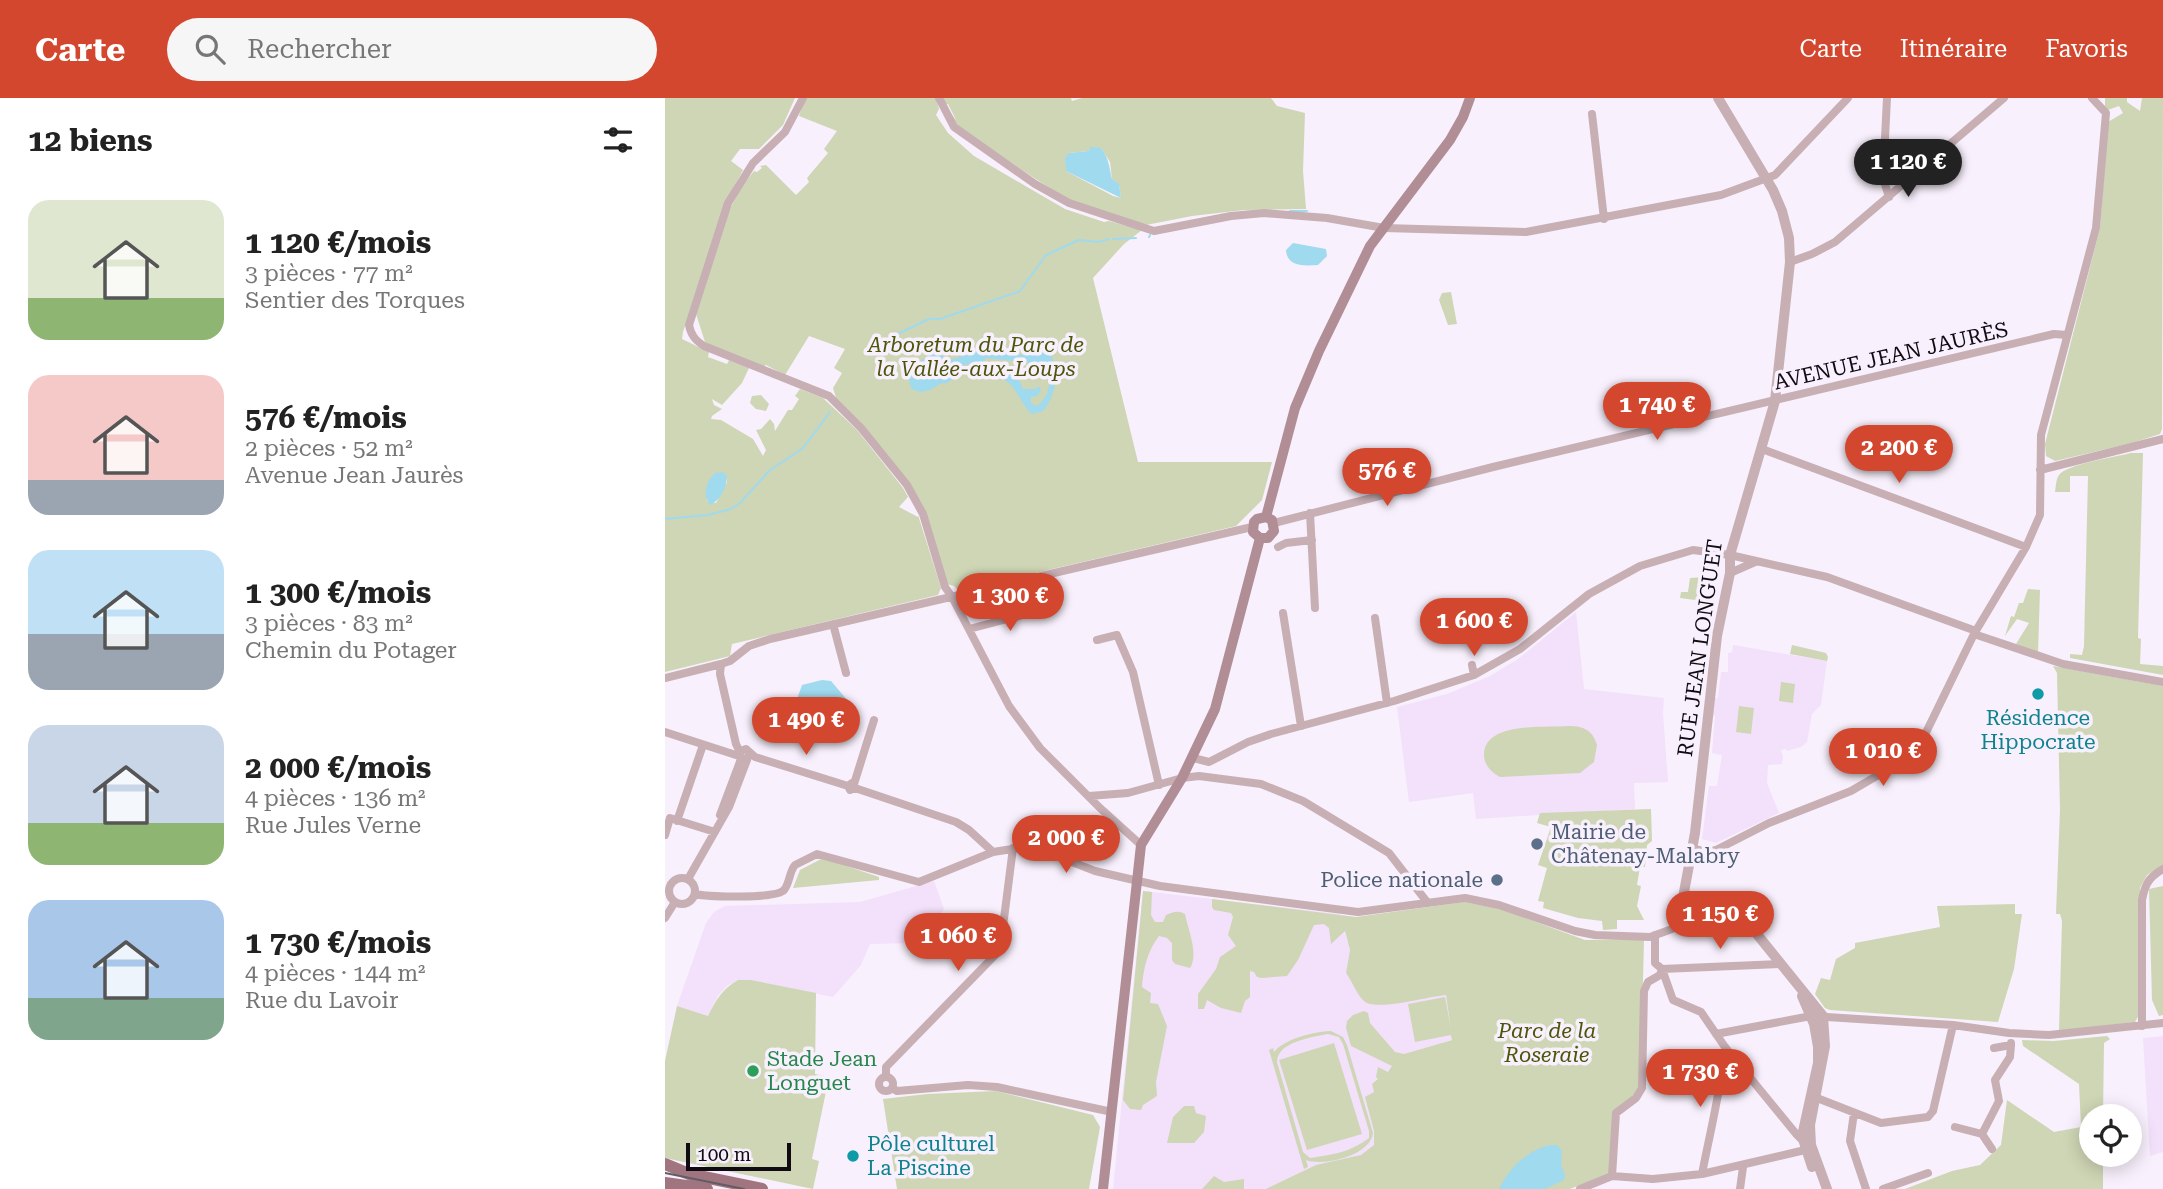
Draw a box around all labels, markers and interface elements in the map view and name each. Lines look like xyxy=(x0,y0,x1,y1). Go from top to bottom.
search box xyxy=(167,18,657,81)
text: Carte xyxy=(35,30,125,69)
icon: search xyxy=(191,30,229,68)
text: Rechercher xyxy=(247,34,392,64)
text: Carte xyxy=(1800,35,1862,63)
text: Itinéraire xyxy=(1900,35,2007,63)
text: Favoris xyxy=(2045,35,2128,63)
icon: filters xyxy=(599,121,637,159)
text: 12 biens xyxy=(28,123,152,158)
pin: 1 120 € xyxy=(1843,140,1973,199)
text: 1 120 € xyxy=(1870,148,1946,175)
text: 1 120 €/mois xyxy=(245,225,431,260)
icon: home xyxy=(84,228,168,312)
text: 3 pièces · 77 m² xyxy=(245,260,413,287)
text: Sentier des Torques xyxy=(245,287,465,314)
street label: AVENUE JEAN JAURÈS xyxy=(1771,316,2010,395)
park label: Arboretum du Parc de la Vallée-aux-Loups xyxy=(866,333,1084,381)
pin: 1 740 € xyxy=(1592,382,1722,442)
text: 1 740 € xyxy=(1619,391,1695,418)
text: 576 €/mois xyxy=(245,400,407,435)
icon: home xyxy=(84,403,168,487)
pin: 2 200 € xyxy=(1834,426,1964,485)
text: 2 200 € xyxy=(1861,434,1937,461)
text: 2 pièces · 52 m² xyxy=(245,435,413,462)
pin: 576 € xyxy=(1338,448,1436,508)
text: 576 € xyxy=(1358,457,1416,484)
text: Avenue Jean Jaurès xyxy=(245,462,463,489)
street label: RUE JEAN LONGUET xyxy=(1673,538,1727,758)
pin: 1 300 € xyxy=(945,574,1075,633)
text: 1 300 €/mois xyxy=(245,575,431,610)
icon: home xyxy=(84,578,168,662)
text: 1 300 € xyxy=(972,582,1048,609)
pin: 1 600 € xyxy=(1409,598,1539,658)
text: 1 600 € xyxy=(1436,607,1512,634)
text: 3 pièces · 83 m² xyxy=(245,610,413,637)
text: Chemin du Potager xyxy=(245,637,457,664)
marker: Résidence Hippocrate xyxy=(2030,686,2046,702)
pin: 1 490 € xyxy=(741,698,871,757)
text: 1 490 € xyxy=(768,706,844,733)
place label: Résidence Hippocrate xyxy=(1980,706,2096,754)
pin: 1 010 € xyxy=(1818,728,1948,788)
text: 1 010 € xyxy=(1845,737,1921,764)
text: 2 000 €/mois xyxy=(245,750,431,785)
icon: home xyxy=(84,753,168,837)
text: 4 pièces · 136 m² xyxy=(245,785,426,812)
text: Rue Jules Verne xyxy=(245,812,421,839)
pin: 2 000 € xyxy=(1001,816,1131,875)
place label: Mairie de Châtenay-Malabry xyxy=(1551,820,1740,868)
text: 2 000 € xyxy=(1028,824,1104,851)
marker: Mairie de Châtenay-Malabry xyxy=(1529,836,1545,852)
place label: Police nationale xyxy=(1320,868,1483,892)
marker: Police nationale xyxy=(1489,872,1505,888)
pin: 1 150 € xyxy=(1655,892,1785,951)
text: 1 150 € xyxy=(1682,900,1758,927)
pin: 1 060 € xyxy=(893,914,1023,973)
text: 1 060 € xyxy=(920,922,996,949)
text: 1 730 €/mois xyxy=(245,925,431,960)
icon: home xyxy=(84,928,168,1012)
text: 4 pièces · 144 m² xyxy=(245,960,426,987)
text: Rue du Lavoir xyxy=(245,987,398,1014)
park label: Parc de la Roseraie xyxy=(1497,1019,1596,1067)
place label: Stade Jean Longuet xyxy=(767,1047,878,1095)
pin: 1 730 € xyxy=(1635,1049,1765,1109)
text: 1 730 € xyxy=(1662,1058,1738,1085)
marker: Stade Jean Longuet xyxy=(745,1063,761,1079)
map controls xyxy=(2079,1104,2142,1167)
button: locate xyxy=(2079,1104,2142,1167)
place label: Pôle culturel La Piscine xyxy=(867,1132,995,1180)
scale bar xyxy=(686,1140,791,1172)
text: 100 m xyxy=(697,1143,751,1166)
marker: Pôle culturel La Piscine xyxy=(845,1148,861,1164)

